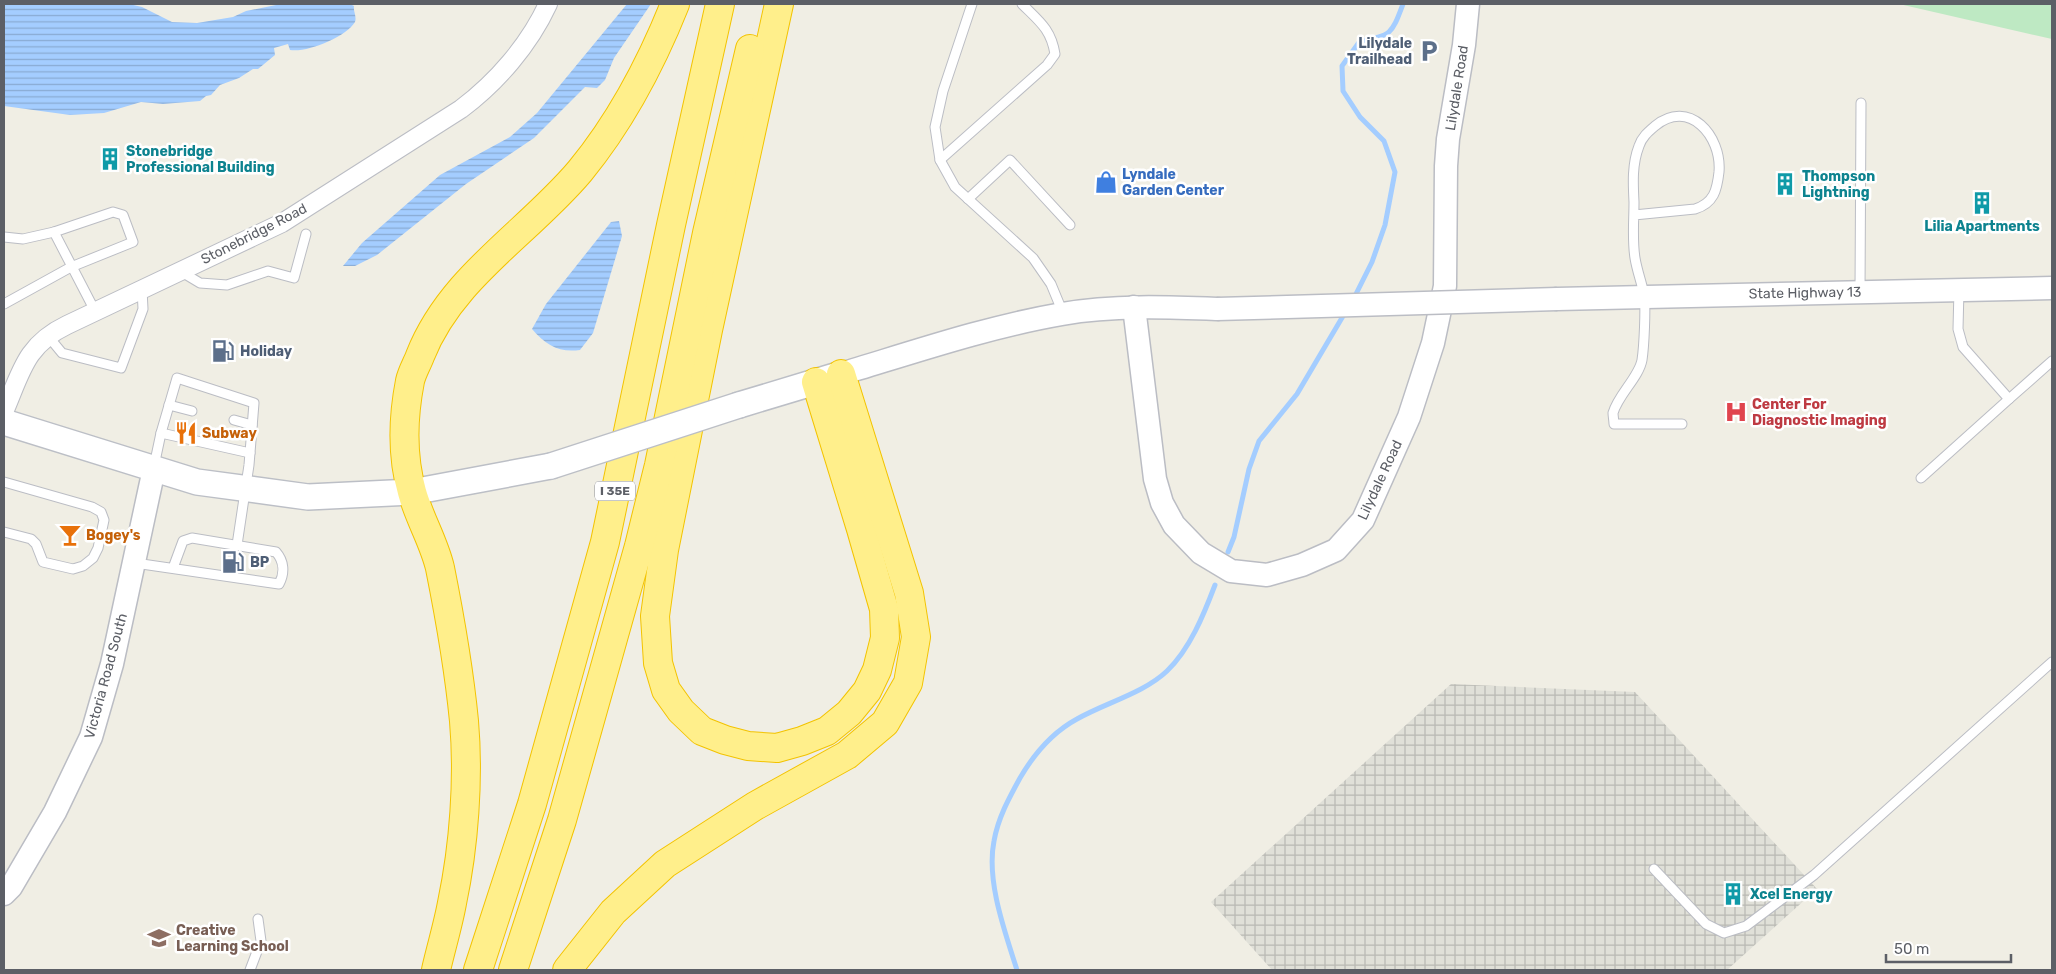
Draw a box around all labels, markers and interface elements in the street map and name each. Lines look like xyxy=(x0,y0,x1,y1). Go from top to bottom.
place label: Lilydale Trailhead xyxy=(1347,35,1412,68)
parking icon: Lilydale Trailhead xyxy=(1416,38,1442,64)
street label: Lilydale Road xyxy=(1442,44,1472,132)
place label: Stonebridge Professional Building xyxy=(126,143,275,176)
building icon: Stonebridge Professional Building xyxy=(97,146,123,172)
place label: Lyndale Garden Center xyxy=(1122,166,1225,199)
place label: Thompson Lightning xyxy=(1802,168,1875,201)
shop icon: Lyndale Garden Center xyxy=(1093,169,1119,195)
building icon: Thompson Lightning xyxy=(1772,171,1798,197)
building icon: Lilia Apartments xyxy=(1969,190,1995,216)
street label: Stonebridge Road xyxy=(198,200,310,268)
place label: Lilia Apartments xyxy=(1924,218,2040,235)
street label: State Highway 13 xyxy=(1749,284,1861,302)
fuel station icon: Holiday xyxy=(210,338,236,364)
place label: Holiday xyxy=(240,343,293,360)
place label: Center For Diagnostic Imaging xyxy=(1752,396,1887,429)
hospital icon: Center For Diagnostic Imaging xyxy=(1723,399,1749,425)
restaurant icon: Subway xyxy=(173,420,199,446)
place label: Subway xyxy=(202,425,257,442)
street label: Lilydale Road xyxy=(1354,437,1406,523)
road number: I 35E xyxy=(595,482,635,501)
bar icon: Bogey's xyxy=(57,522,83,548)
place label: Bogey's xyxy=(86,527,141,544)
fuel station icon: BP xyxy=(220,549,246,575)
place label: BP xyxy=(250,554,270,571)
street label: Victoria Road South xyxy=(81,611,131,741)
building icon: Xcel Energy xyxy=(1720,881,1746,907)
place label: Xcel Energy xyxy=(1750,886,1833,903)
place label: Creative Learning School xyxy=(176,922,289,955)
school or university icon: Creative Learning School xyxy=(146,925,172,951)
scale bar xyxy=(1886,932,2011,964)
text: 50 m xyxy=(1894,940,1929,958)

